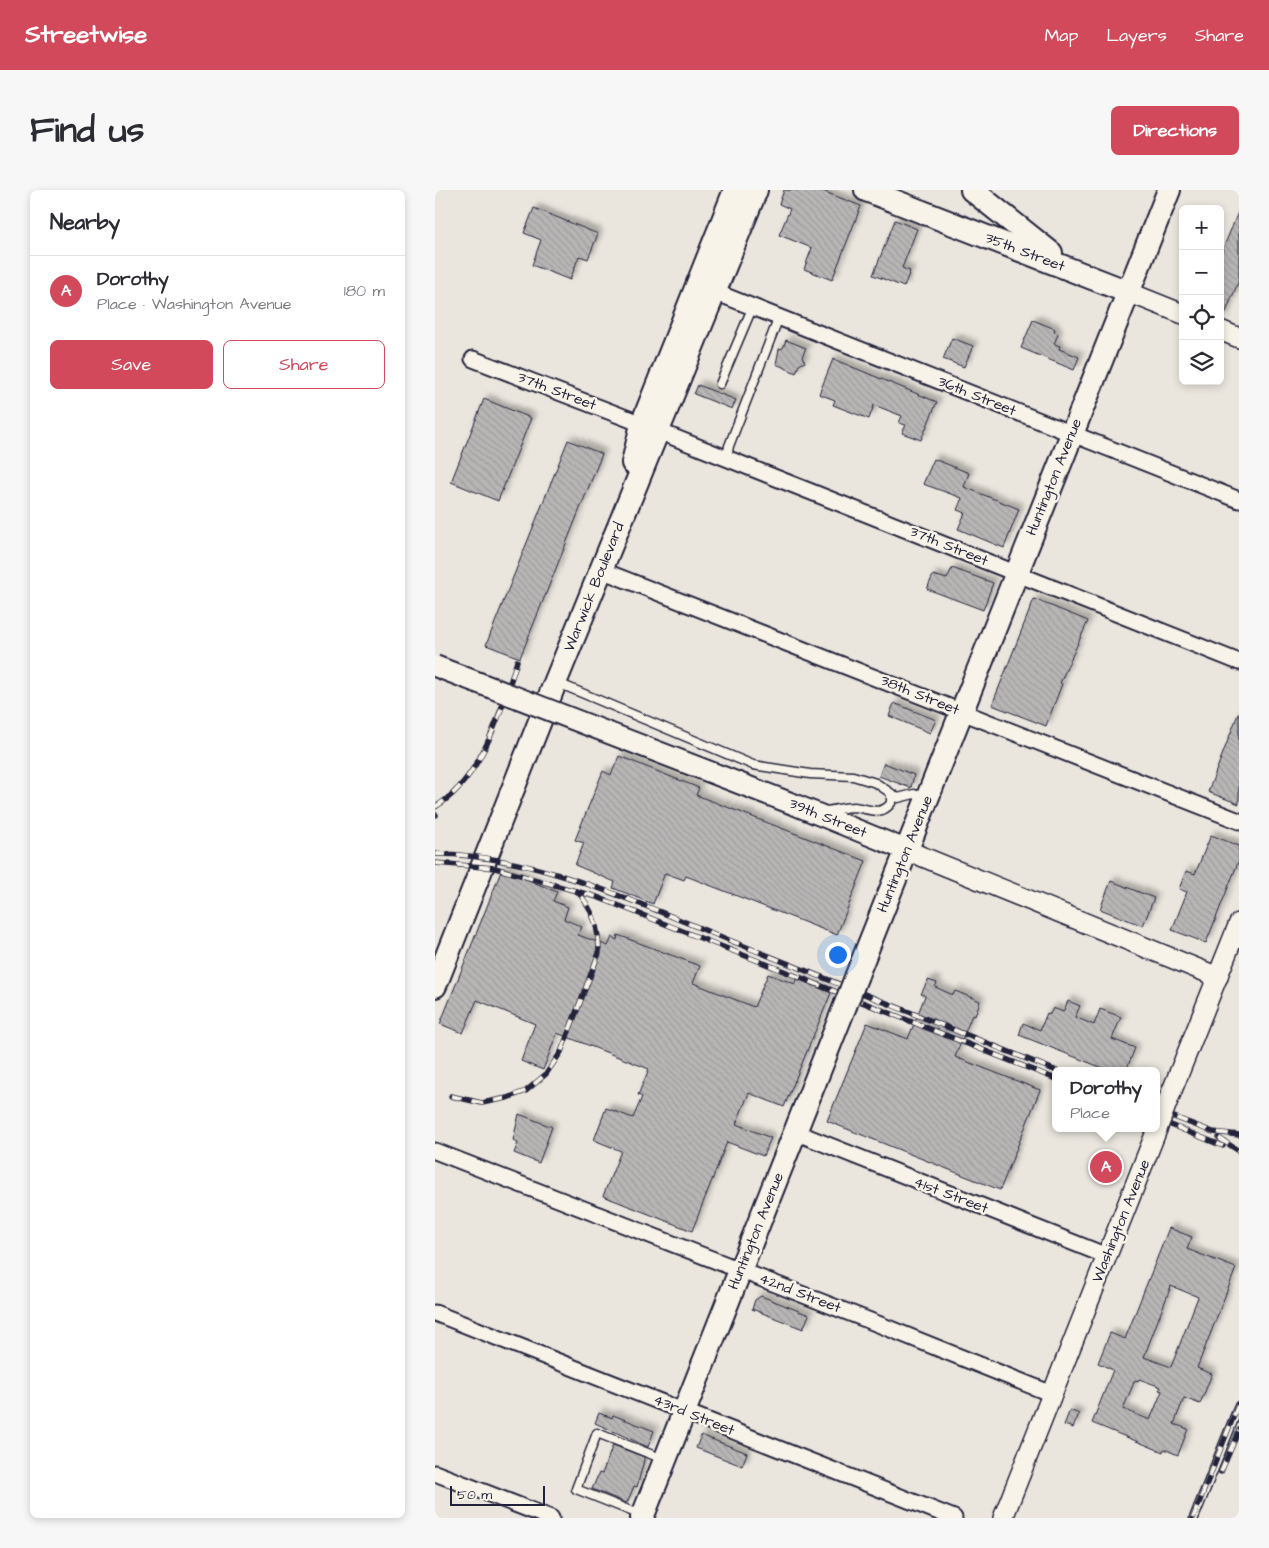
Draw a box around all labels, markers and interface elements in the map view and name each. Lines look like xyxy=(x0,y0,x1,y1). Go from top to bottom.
text: Streetwise xyxy=(25,18,147,52)
text: Map xyxy=(1044,23,1078,48)
text: Layers xyxy=(1106,23,1167,48)
text: Share xyxy=(1195,23,1244,48)
text: Find us xyxy=(30,106,144,155)
button: Directions xyxy=(1111,106,1239,155)
map controls xyxy=(1179,205,1224,385)
button: + xyxy=(1179,205,1224,250)
text: Nearby xyxy=(50,208,120,237)
street label: 35th Street xyxy=(982,227,1068,277)
button: − xyxy=(1179,250,1224,295)
text: Dorothy xyxy=(97,266,169,293)
text: A xyxy=(61,280,71,302)
text: 180 m xyxy=(344,280,385,302)
text: Place · Washington Avenue xyxy=(97,293,291,315)
button: locate xyxy=(1179,295,1224,340)
button: Save xyxy=(50,340,213,389)
button: Share xyxy=(223,340,385,389)
button: layers xyxy=(1179,340,1224,385)
street label: 37th Street xyxy=(515,366,599,416)
street label: 36th Street xyxy=(935,371,1019,421)
street label: Huntington Avenue xyxy=(1021,415,1088,539)
street label: Warwick Boulevard xyxy=(558,519,630,655)
street label: 37th Street xyxy=(907,521,991,571)
street label: 38th Street xyxy=(878,670,962,720)
street label: Huntington Avenue xyxy=(872,792,939,916)
street label: 39th Street xyxy=(786,793,870,843)
your location xyxy=(825,942,851,968)
popup xyxy=(1052,1067,1160,1132)
text: Dorothy xyxy=(1070,1075,1142,1102)
text: Place xyxy=(1070,1102,1110,1124)
pin: A xyxy=(1090,1148,1122,1186)
street label: Washington Avenue xyxy=(1088,1157,1154,1285)
street label: Huntington Avenue xyxy=(723,1169,790,1293)
street label: 41st Street xyxy=(911,1171,991,1219)
street label: 42nd Street xyxy=(756,1268,844,1318)
street label: 43rd Street xyxy=(650,1389,738,1441)
scale bar xyxy=(450,1483,545,1506)
text: 50 m xyxy=(457,1485,492,1505)

